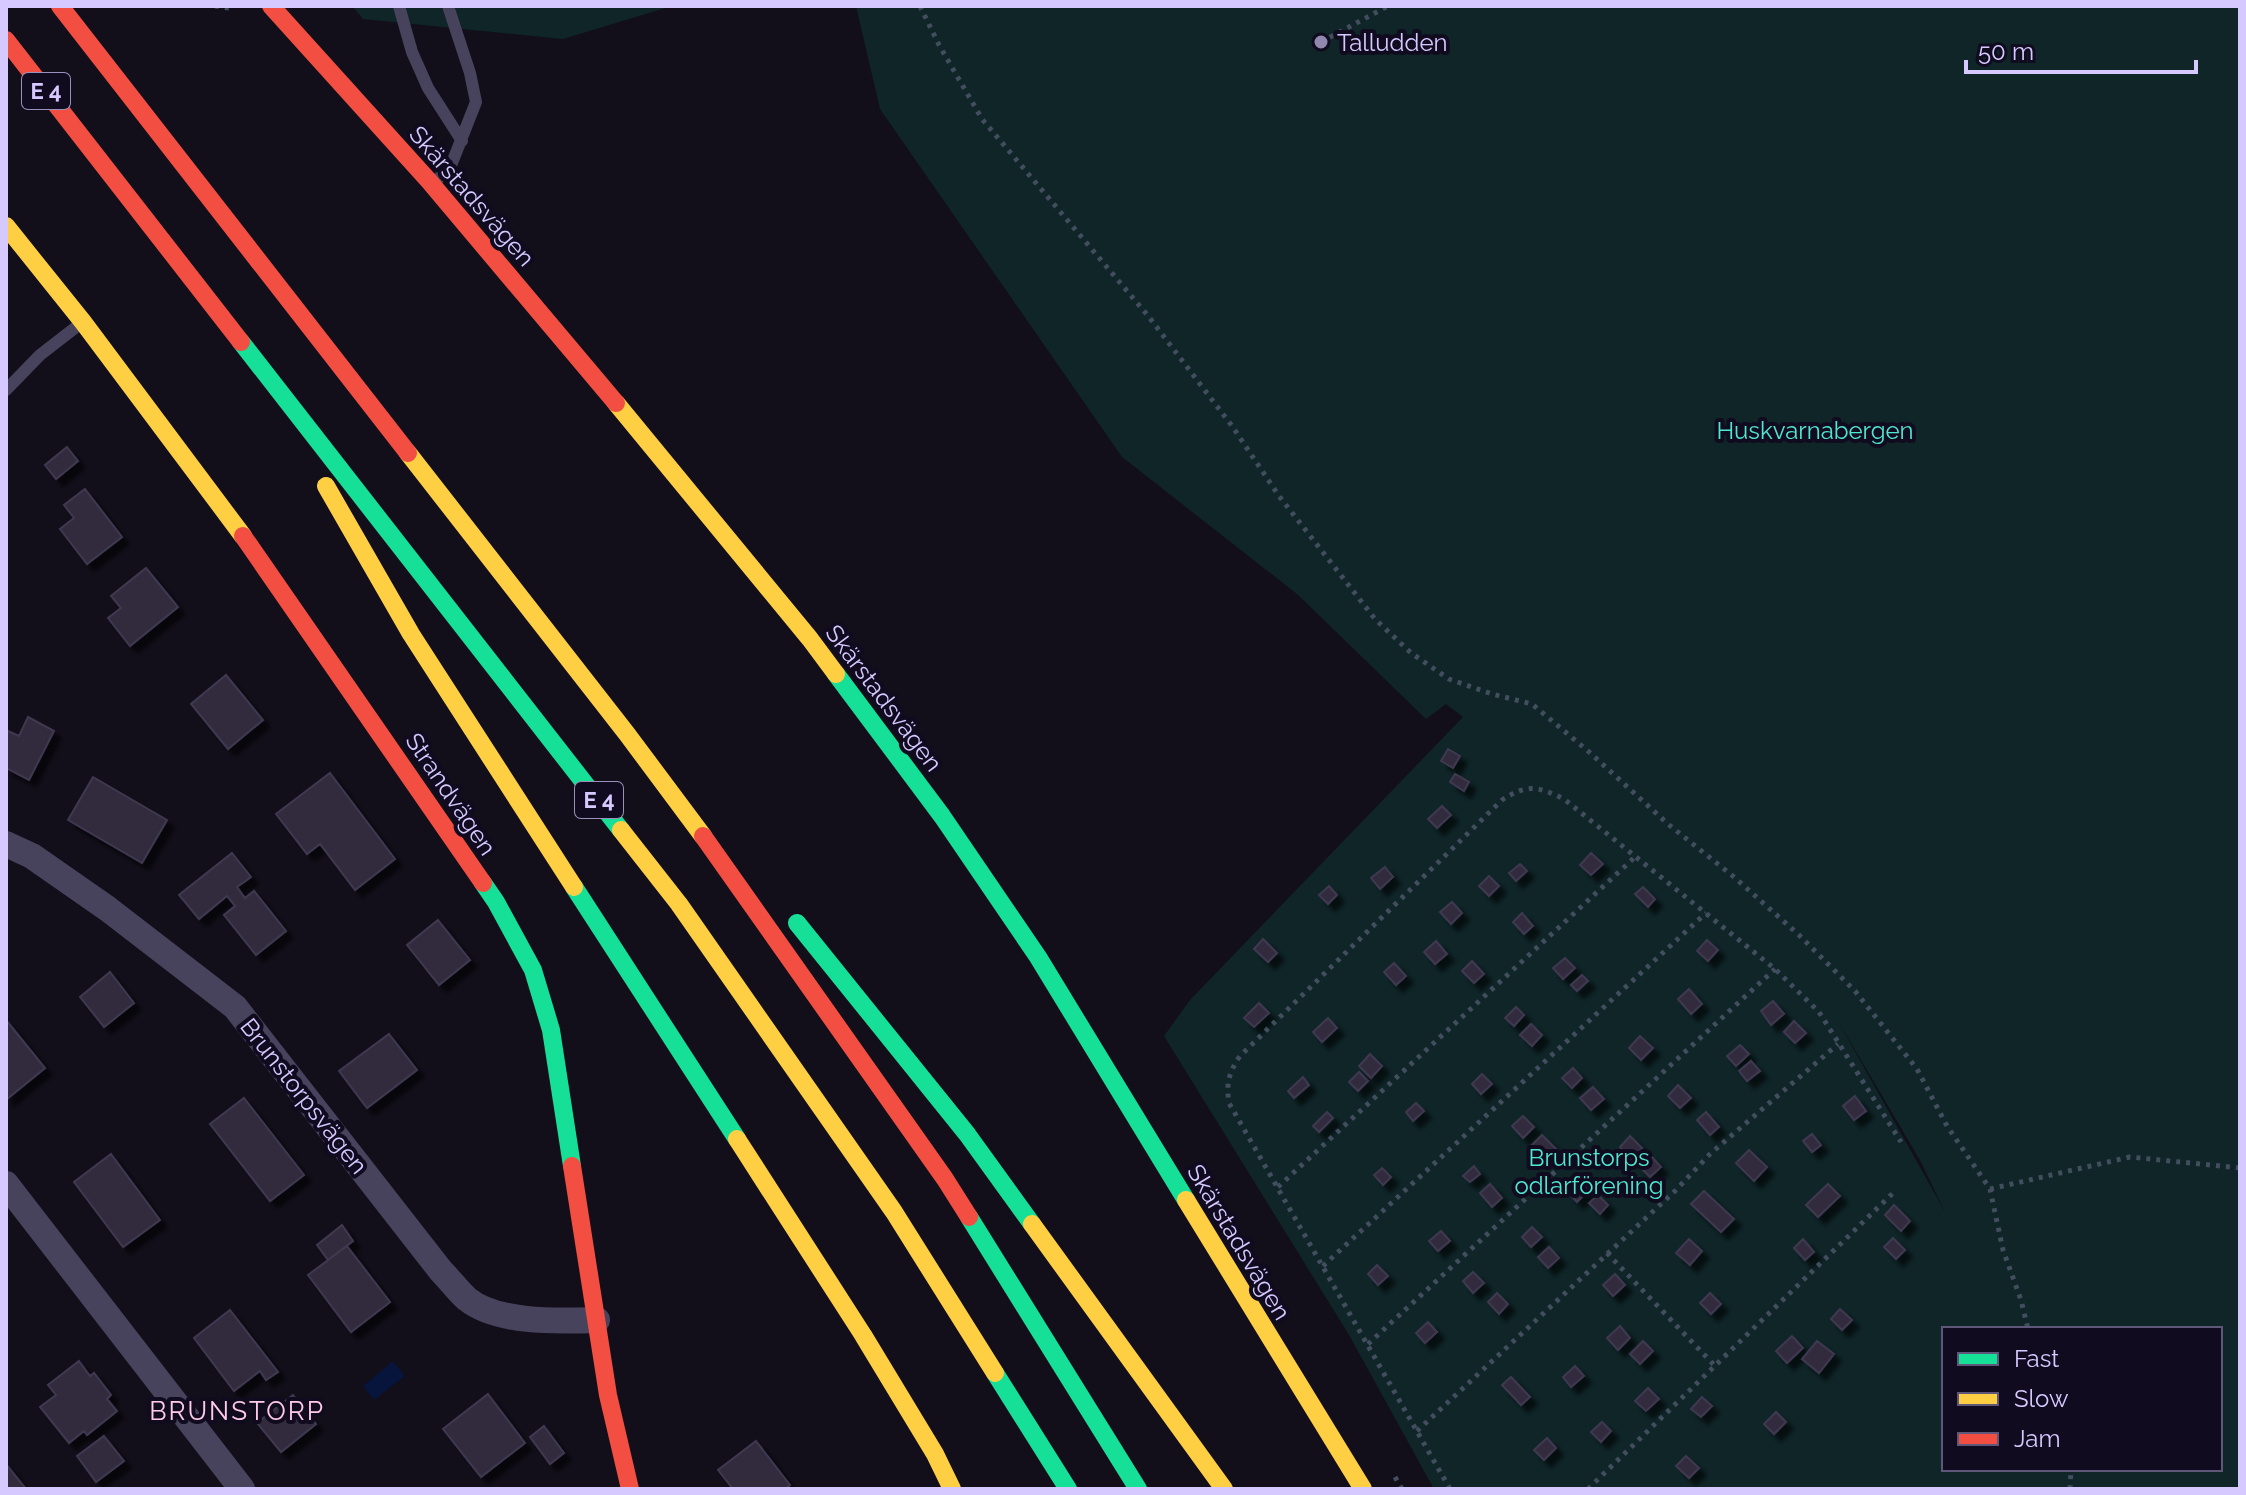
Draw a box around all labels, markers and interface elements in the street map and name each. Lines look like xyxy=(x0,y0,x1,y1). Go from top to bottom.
scale bar xyxy=(1966,24,2196,74)
place label: Talludden xyxy=(1337,28,1447,57)
marker: Talludden xyxy=(1312,33,1330,51)
text: 50 m xyxy=(1978,37,2034,66)
road number: E 4 xyxy=(22,73,70,109)
street label: Skärstadsvägen xyxy=(403,120,541,272)
park label: Huskvarnabergen xyxy=(1716,416,1914,445)
street label: Skärstadsvägen xyxy=(819,619,949,777)
street label: Strandvägen xyxy=(399,727,503,861)
road number: E 4 xyxy=(575,782,623,818)
street label: Brunstorpsvägen xyxy=(234,1012,374,1180)
park label: Brunstorps odlarförening xyxy=(1514,1143,1664,1200)
street label: Skärstadsvägen xyxy=(1181,1159,1297,1325)
legend xyxy=(1942,1327,2222,1471)
text: Fast xyxy=(2014,1344,2059,1373)
text: Slow xyxy=(2014,1384,2069,1413)
district label: BRUNSTORP xyxy=(149,1396,325,1426)
text: Jam xyxy=(2014,1424,2060,1453)

